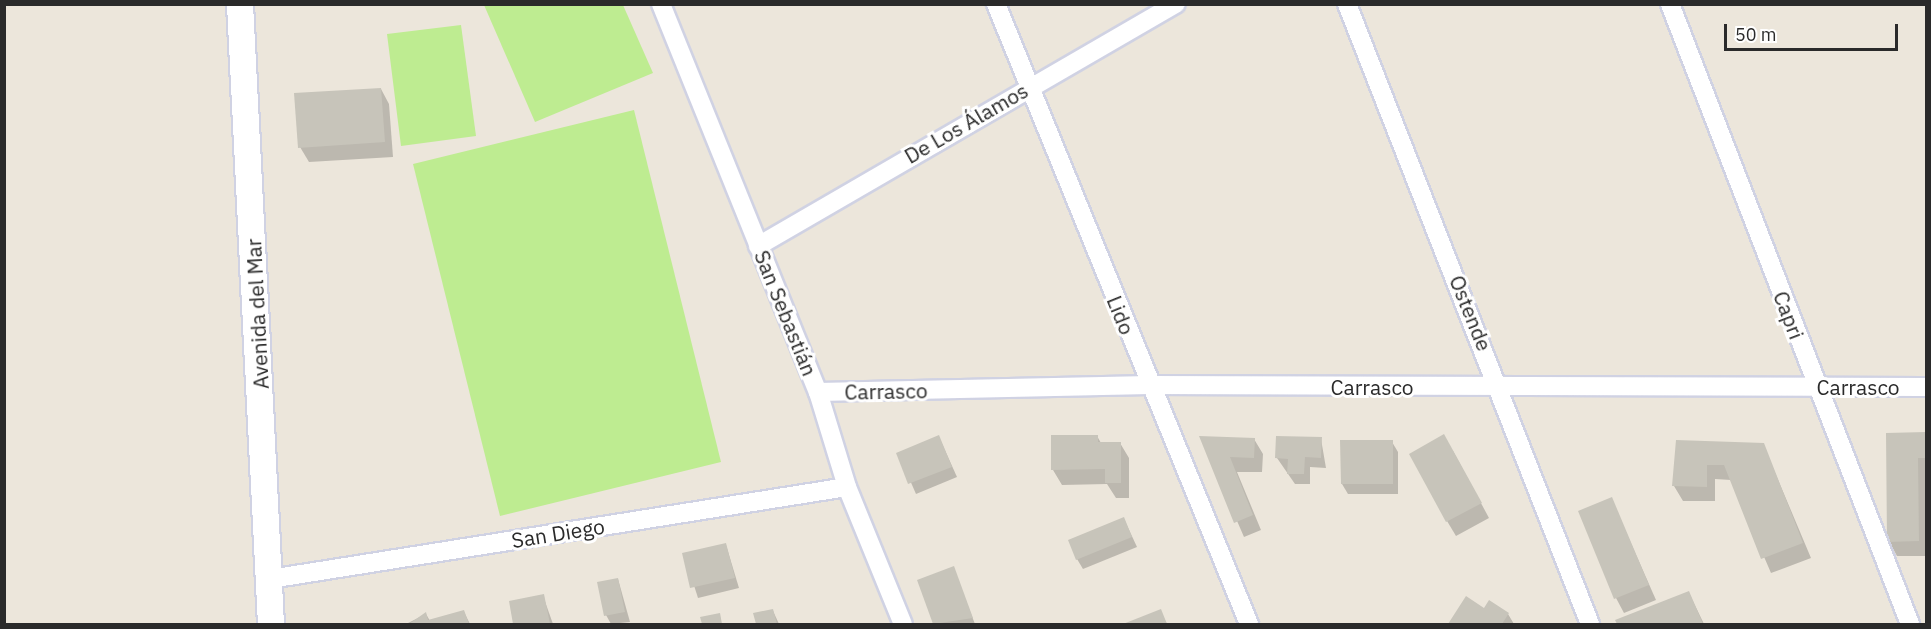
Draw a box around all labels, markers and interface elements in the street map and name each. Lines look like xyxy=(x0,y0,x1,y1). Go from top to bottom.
scale bar xyxy=(1727,12,1901,50)
text: 50 m xyxy=(1735,23,1777,46)
street label: De Los Álamos xyxy=(900,77,1032,169)
street label: Avenida del Mar xyxy=(240,238,274,390)
street label: San Sebastián xyxy=(749,246,823,380)
street label: Ostende xyxy=(1444,271,1498,355)
street label: Capri xyxy=(1768,287,1810,343)
street label: Lido xyxy=(1102,292,1140,338)
street label: Carrasco xyxy=(1330,374,1414,400)
street label: Carrasco xyxy=(1816,374,1900,400)
street label: Carrasco xyxy=(844,378,928,404)
street label: San Diego xyxy=(510,513,606,553)

